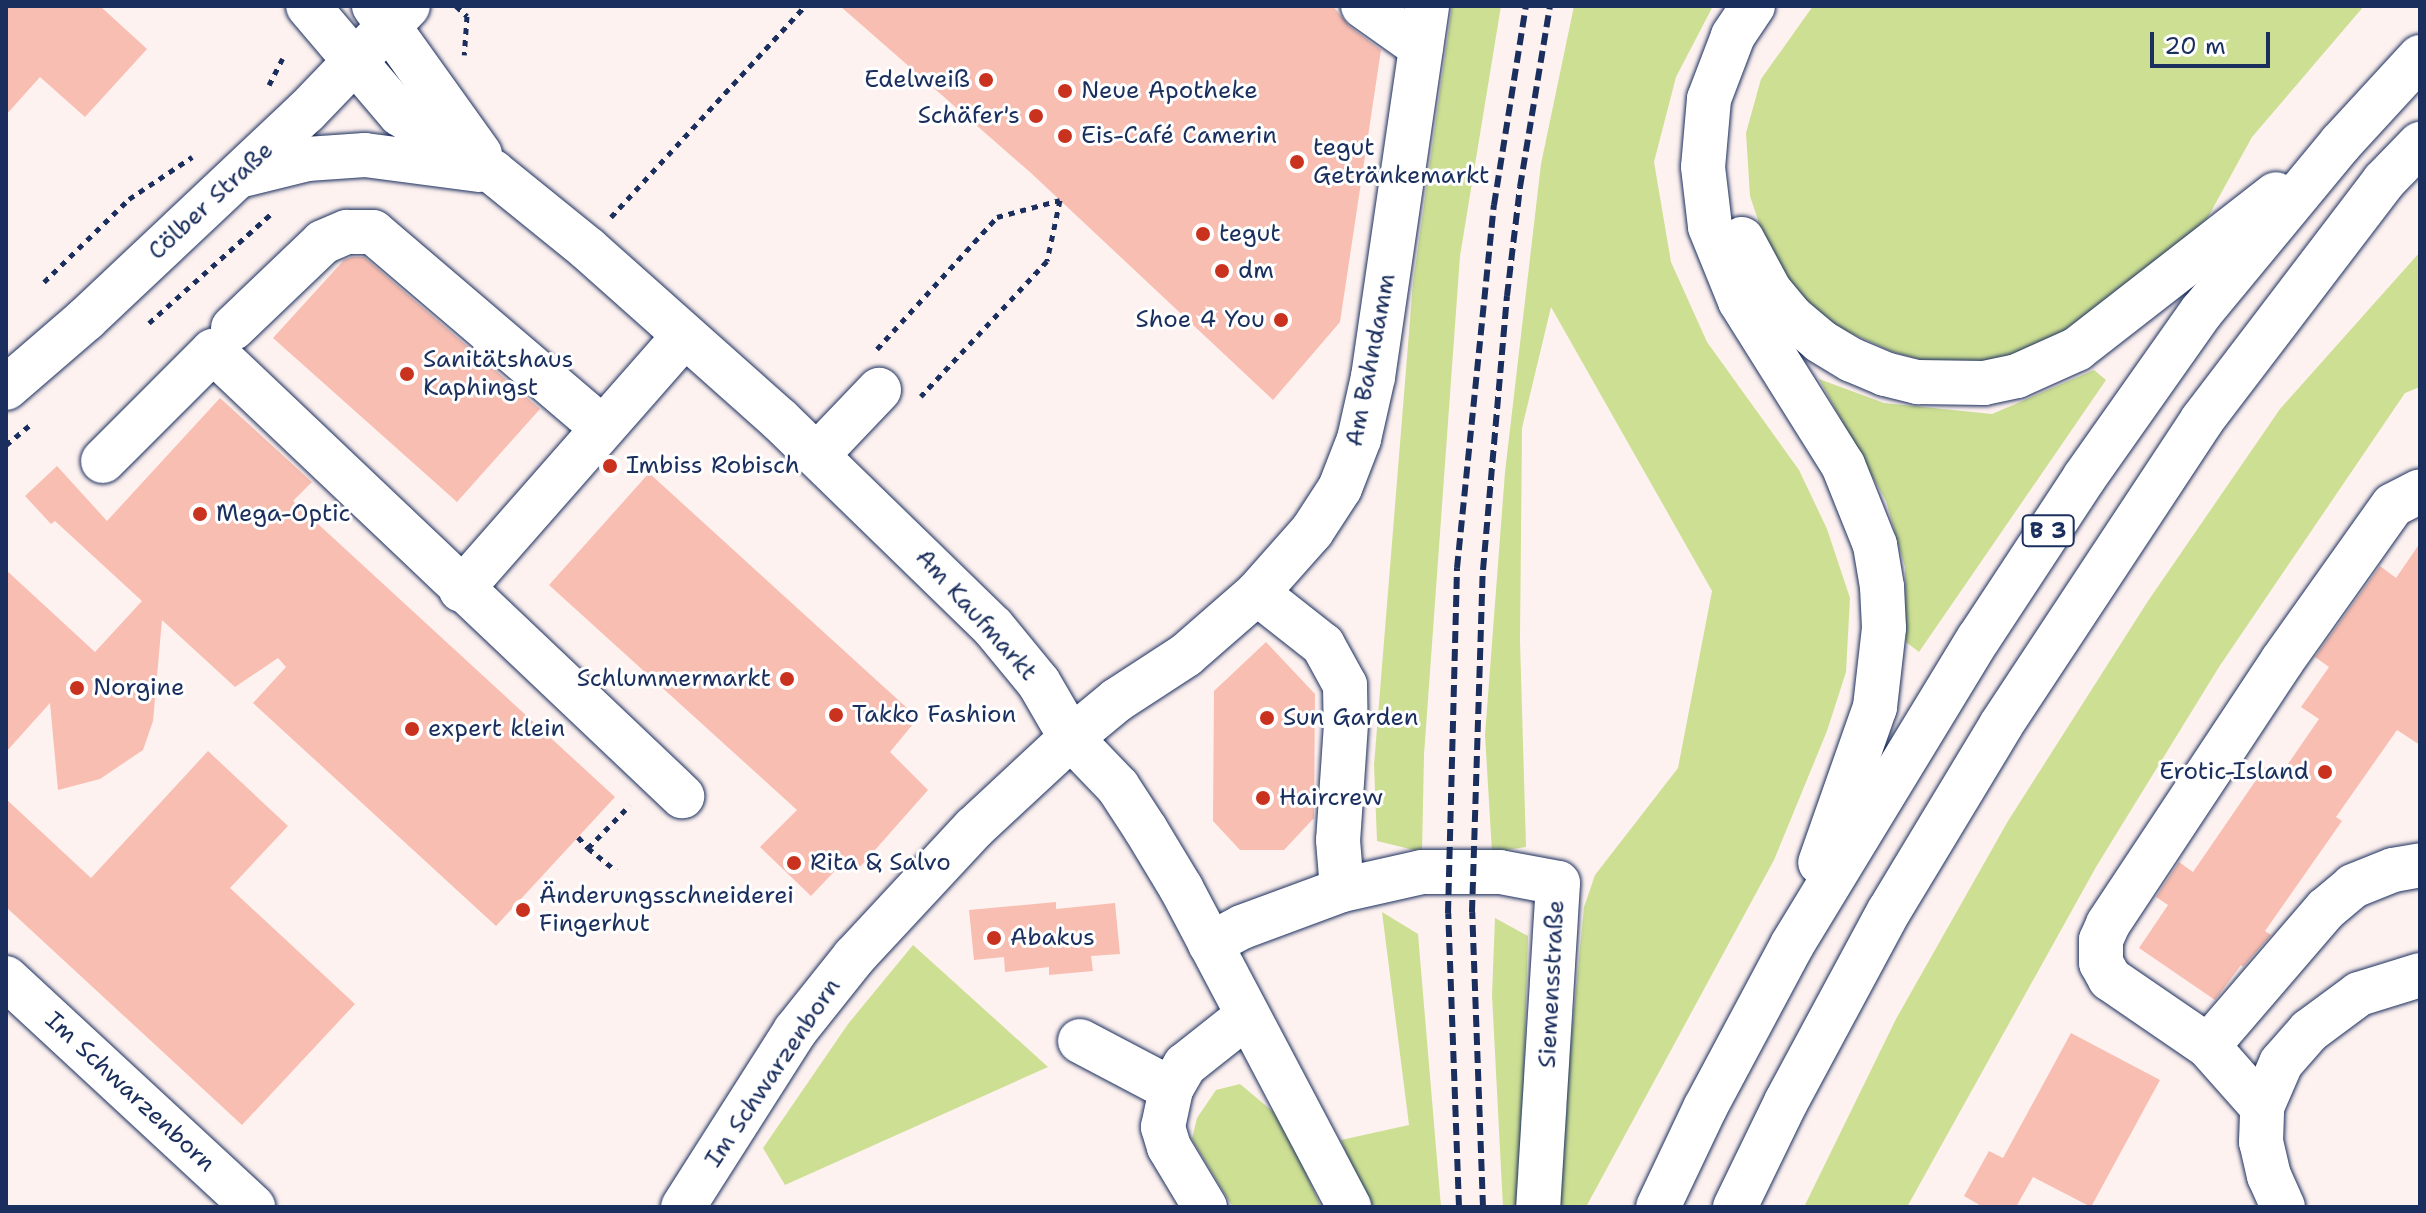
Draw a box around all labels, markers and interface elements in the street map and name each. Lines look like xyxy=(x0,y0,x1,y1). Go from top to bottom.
scale bar xyxy=(2154,16,2274,66)
text: 20 m xyxy=(2164,30,2226,62)
place label: Edelweiß xyxy=(864,66,970,94)
marker: Edelweiß xyxy=(977,71,995,89)
place label: Neue Apotheke xyxy=(1081,77,1258,105)
marker: Neue Apotheke xyxy=(1056,82,1074,100)
place label: Schäfer's xyxy=(918,102,1020,130)
marker: Schäfer's xyxy=(1027,107,1045,125)
place label: Eis-Café Camerin xyxy=(1081,122,1277,150)
marker: Eis-Café Camerin xyxy=(1056,127,1074,145)
place label: tegut Getränkemarkt xyxy=(1313,134,1490,190)
street label: Cölber Straße xyxy=(143,136,279,266)
marker: tegut Getränkemarkt xyxy=(1288,153,1306,171)
place label: tegut xyxy=(1219,220,1281,248)
marker: tegut xyxy=(1194,225,1212,243)
place label: dm xyxy=(1238,257,1274,285)
marker: dm xyxy=(1213,262,1231,280)
street label: Am Bahndamm xyxy=(1340,271,1402,449)
place label: Shoe 4 You xyxy=(1135,306,1265,334)
marker: Shoe 4 You xyxy=(1272,311,1290,329)
place label: Sanitätshaus Kaphingst xyxy=(423,346,573,402)
marker: Sanitätshaus Kaphingst xyxy=(398,365,416,383)
place label: Imbiss Robisch xyxy=(626,452,800,480)
marker: Imbiss Robisch xyxy=(601,457,619,475)
place label: Mega-Optic xyxy=(216,500,351,528)
marker: Mega-Optic xyxy=(191,505,209,523)
road number: B 3 xyxy=(2020,513,2076,549)
street label: Am Kaufmarkt xyxy=(909,543,1043,687)
place label: Schlummermarkt xyxy=(577,665,771,693)
marker: Schlummermarkt xyxy=(778,670,796,688)
place label: Norgine xyxy=(93,674,185,702)
marker: Norgine xyxy=(68,679,86,697)
place label: Takko Fashion xyxy=(852,701,1016,729)
place label: Sun Garden xyxy=(1283,704,1418,732)
marker: Takko Fashion xyxy=(827,706,845,724)
marker: Sun Garden xyxy=(1258,709,1276,727)
place label: expert klein xyxy=(428,715,565,743)
marker: expert klein xyxy=(403,720,421,738)
place label: Erotic-Island xyxy=(2159,758,2309,786)
marker: Erotic-Island xyxy=(2316,763,2334,781)
place label: Haircrew xyxy=(1279,784,1383,812)
marker: Haircrew xyxy=(1254,789,1272,807)
place label: Rita & Salvo xyxy=(810,849,951,877)
marker: Rita & Salvo xyxy=(785,854,803,872)
place label: Änderungsschneiderei Fingerhut xyxy=(539,882,794,938)
street label: Siemensstraße xyxy=(1533,899,1571,1069)
marker: Änderungsschneiderei Fingerhut xyxy=(514,901,532,919)
place label: Abakus xyxy=(1010,924,1095,952)
marker: Abakus xyxy=(985,929,1003,947)
street label: Im Schwarzenborn xyxy=(699,973,847,1173)
street label: Im Schwarzenborn xyxy=(39,1006,221,1178)

